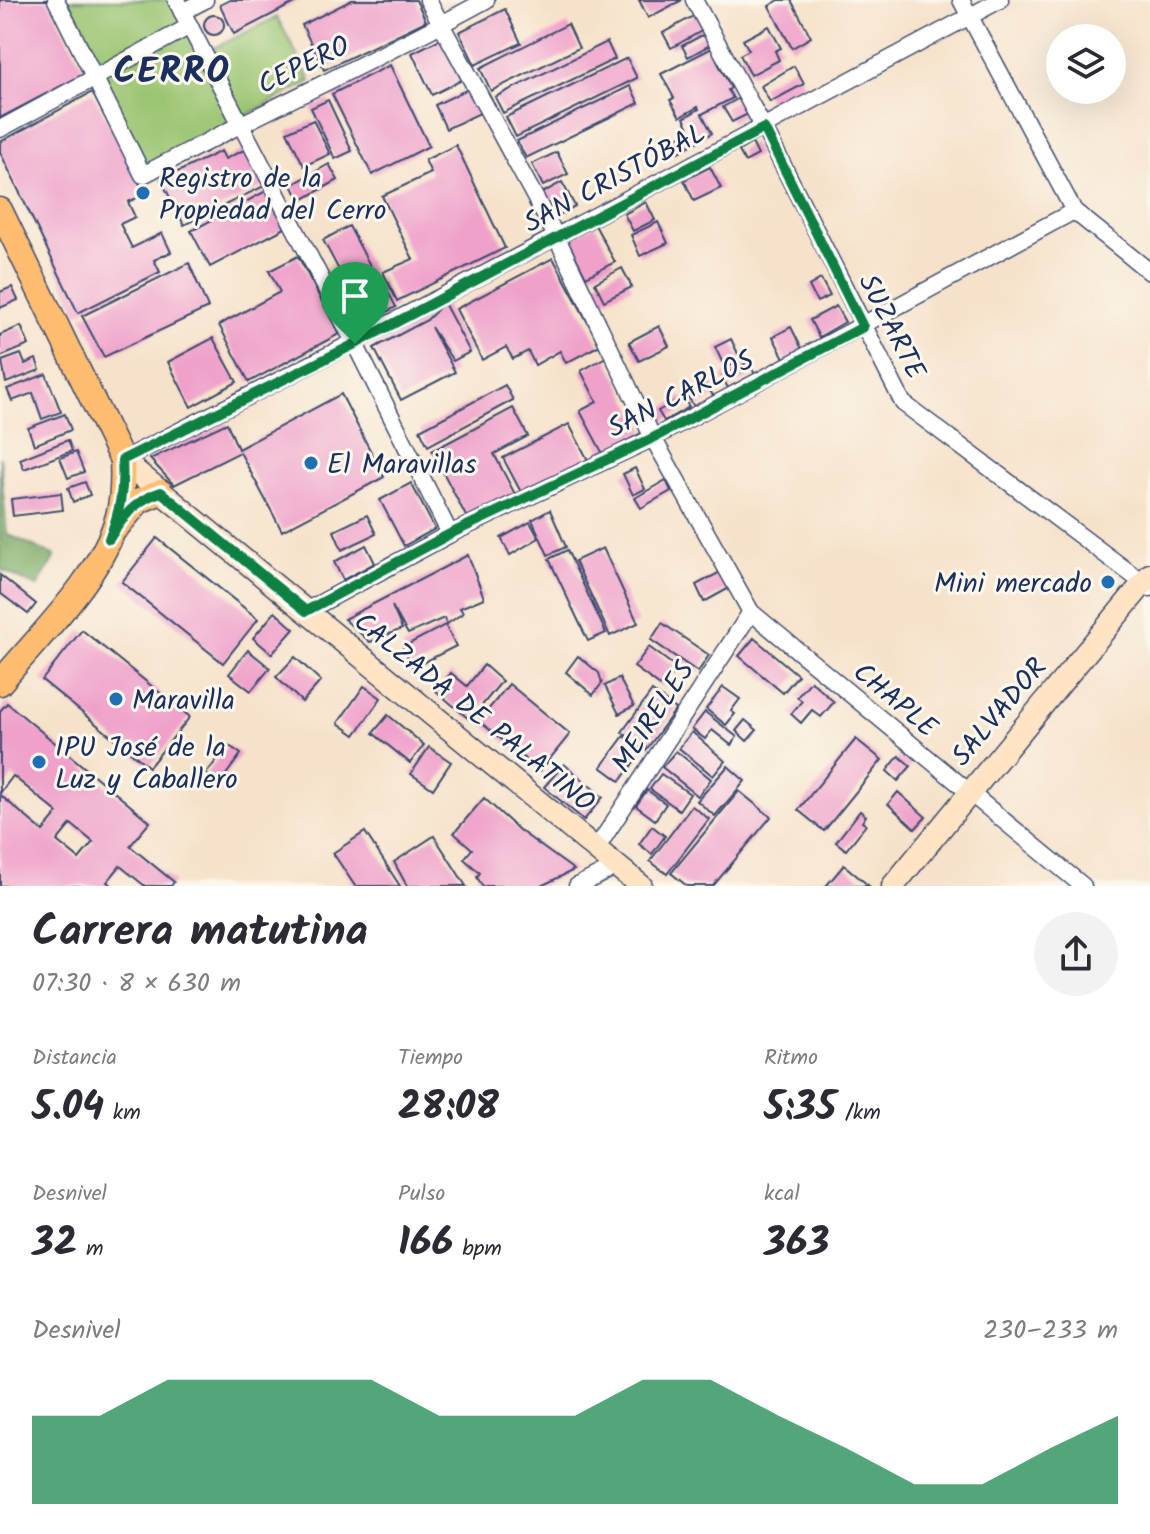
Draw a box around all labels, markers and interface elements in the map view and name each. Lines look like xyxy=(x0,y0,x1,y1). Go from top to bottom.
street label: CEPERO xyxy=(250,24,358,108)
map controls xyxy=(1046,24,1126,104)
button: layers xyxy=(1046,24,1126,104)
district label: CERRO xyxy=(113,44,231,101)
street label: SAN CRISTÓBAL xyxy=(516,112,714,246)
place label: Registro de la Propiedad del Cerro xyxy=(159,157,386,234)
marker: Registro de la Propiedad del Cerro xyxy=(134,184,152,202)
pin xyxy=(321,262,389,344)
street label: SUZARTE xyxy=(845,266,937,389)
icon: arrive xyxy=(333,274,377,318)
street label: SAN CARLOS xyxy=(600,339,763,451)
place label: El Maravillas xyxy=(327,443,476,488)
marker: El Maravillas xyxy=(302,454,320,472)
place label: Mini mercado xyxy=(934,562,1092,607)
marker: Mini mercado xyxy=(1099,573,1117,591)
street label: CALZADA DE PALATINO xyxy=(343,601,604,825)
street label: SALVADOR xyxy=(941,648,1059,777)
street label: MEIRELES xyxy=(601,652,707,783)
street label: CHAPLE xyxy=(842,652,947,751)
place label: Maravilla xyxy=(132,679,235,724)
marker: Maravilla xyxy=(107,690,125,708)
place label: IPU José de la Luz y Caballero xyxy=(55,726,238,803)
marker: IPU José de la Luz y Caballero xyxy=(30,753,48,771)
text: Carrera matutina xyxy=(32,898,368,968)
button: share xyxy=(1034,912,1118,996)
text: 07:30 · 8 × 630 m xyxy=(32,963,241,1005)
text: Distancia xyxy=(32,1041,117,1076)
text: Tiempo xyxy=(398,1041,463,1076)
text: Ritmo xyxy=(764,1041,818,1076)
text: 5.04 xyxy=(32,1076,104,1140)
text: 28:08 xyxy=(398,1076,499,1140)
text: 5:35 xyxy=(764,1076,836,1140)
text: km xyxy=(104,1096,141,1131)
text: /km xyxy=(836,1096,881,1131)
text: Desnivel xyxy=(32,1177,107,1212)
text: Pulso xyxy=(398,1177,445,1212)
text: kcal xyxy=(764,1177,800,1212)
text: 32 xyxy=(32,1212,77,1276)
text: 166 xyxy=(398,1212,453,1276)
text: 363 xyxy=(764,1212,829,1276)
text: m xyxy=(77,1232,104,1267)
text: bpm xyxy=(453,1232,502,1267)
text: Desnivel xyxy=(32,1310,121,1352)
text: 230–233 m xyxy=(983,1310,1118,1352)

